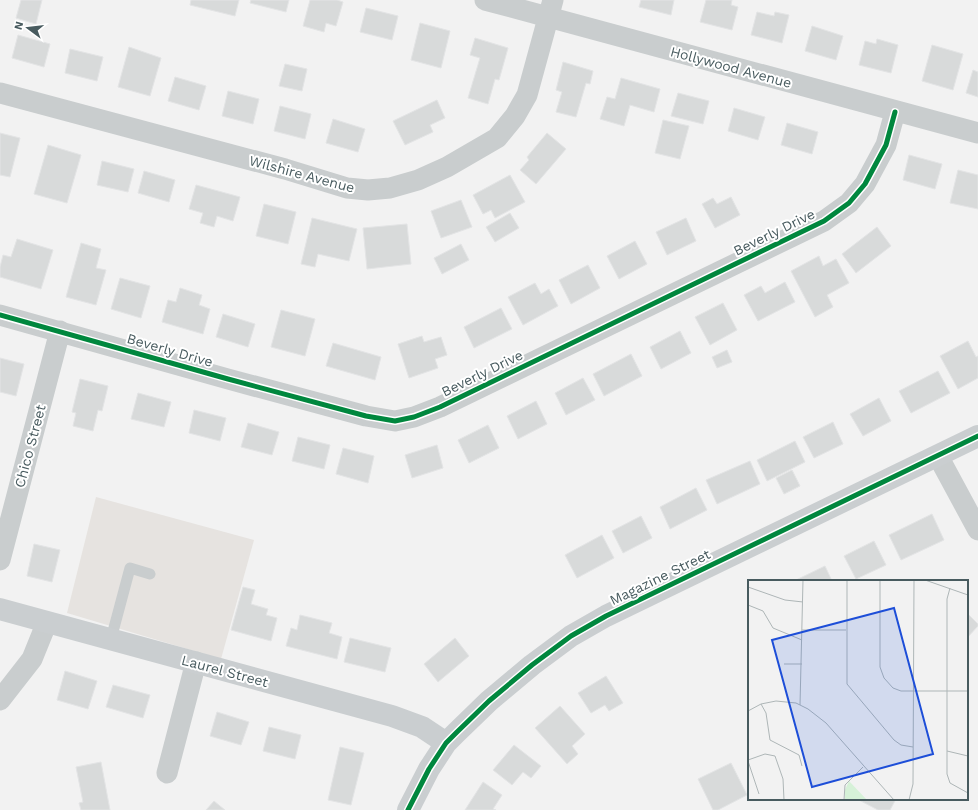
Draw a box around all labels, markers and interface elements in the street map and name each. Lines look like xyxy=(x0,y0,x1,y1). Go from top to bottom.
north arrow xyxy=(8,8,48,48)
text: N xyxy=(11,20,26,31)
street label: Hollywood Avenue xyxy=(669,43,793,91)
street label: Wilshire Avenue xyxy=(248,152,356,196)
street label: Beverly Drive xyxy=(731,205,817,259)
street label: Beverly Drive xyxy=(125,330,215,370)
street label: Beverly Drive xyxy=(439,346,525,400)
street label: Chico Street xyxy=(11,403,49,489)
street label: Magazine Street xyxy=(607,546,713,608)
inset map xyxy=(748,580,968,800)
street label: Laurel Street xyxy=(180,652,270,690)

